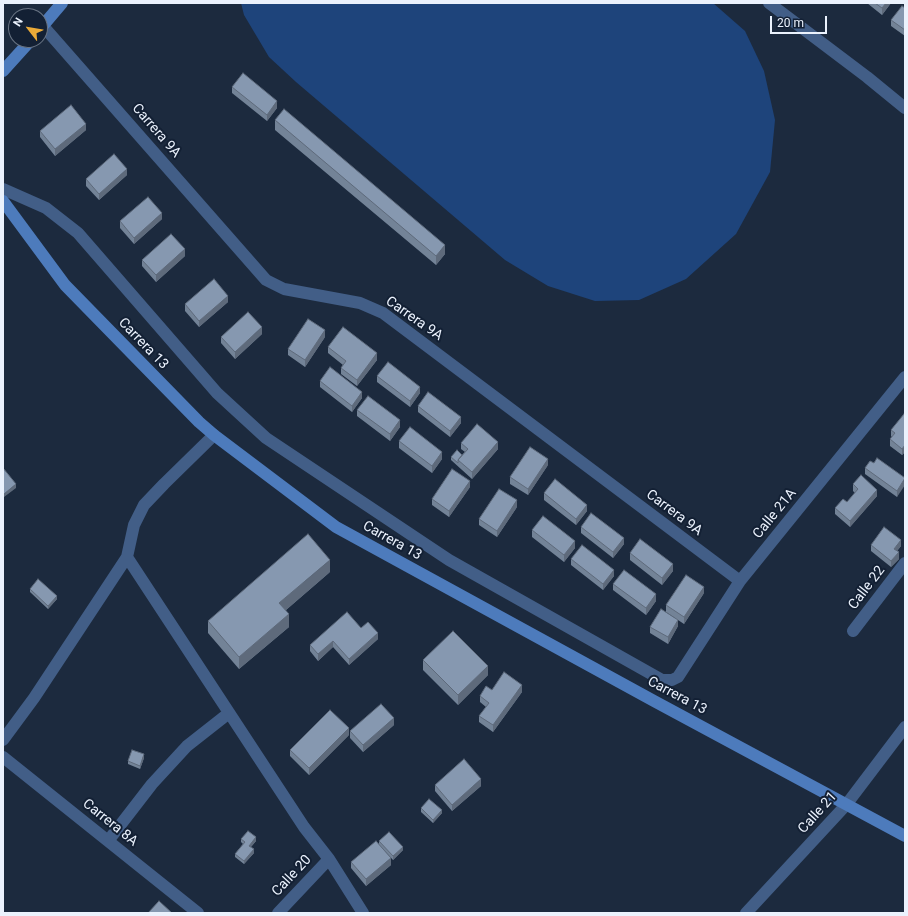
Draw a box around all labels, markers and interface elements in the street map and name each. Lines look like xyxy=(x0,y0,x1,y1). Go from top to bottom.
north arrow xyxy=(8,8,48,48)
scale bar xyxy=(772,8,829,34)
text: N xyxy=(11,15,26,29)
text: 20 m xyxy=(777,16,804,30)
street label: Carrera 9A xyxy=(128,101,184,161)
street label: Carrera 9A xyxy=(382,293,446,345)
street label: Carrera 13 xyxy=(114,315,172,373)
street label: Carrera 9A xyxy=(643,486,705,540)
street label: Calle 21A xyxy=(750,486,800,542)
street label: Carrera 13 xyxy=(360,518,424,564)
street label: Calle 22 xyxy=(845,563,889,613)
street label: Carrera 13 xyxy=(644,673,710,719)
street label: Calle 21 xyxy=(795,789,841,837)
street label: Carrera 8A xyxy=(79,796,141,850)
street label: Calle 20 xyxy=(269,852,315,900)

